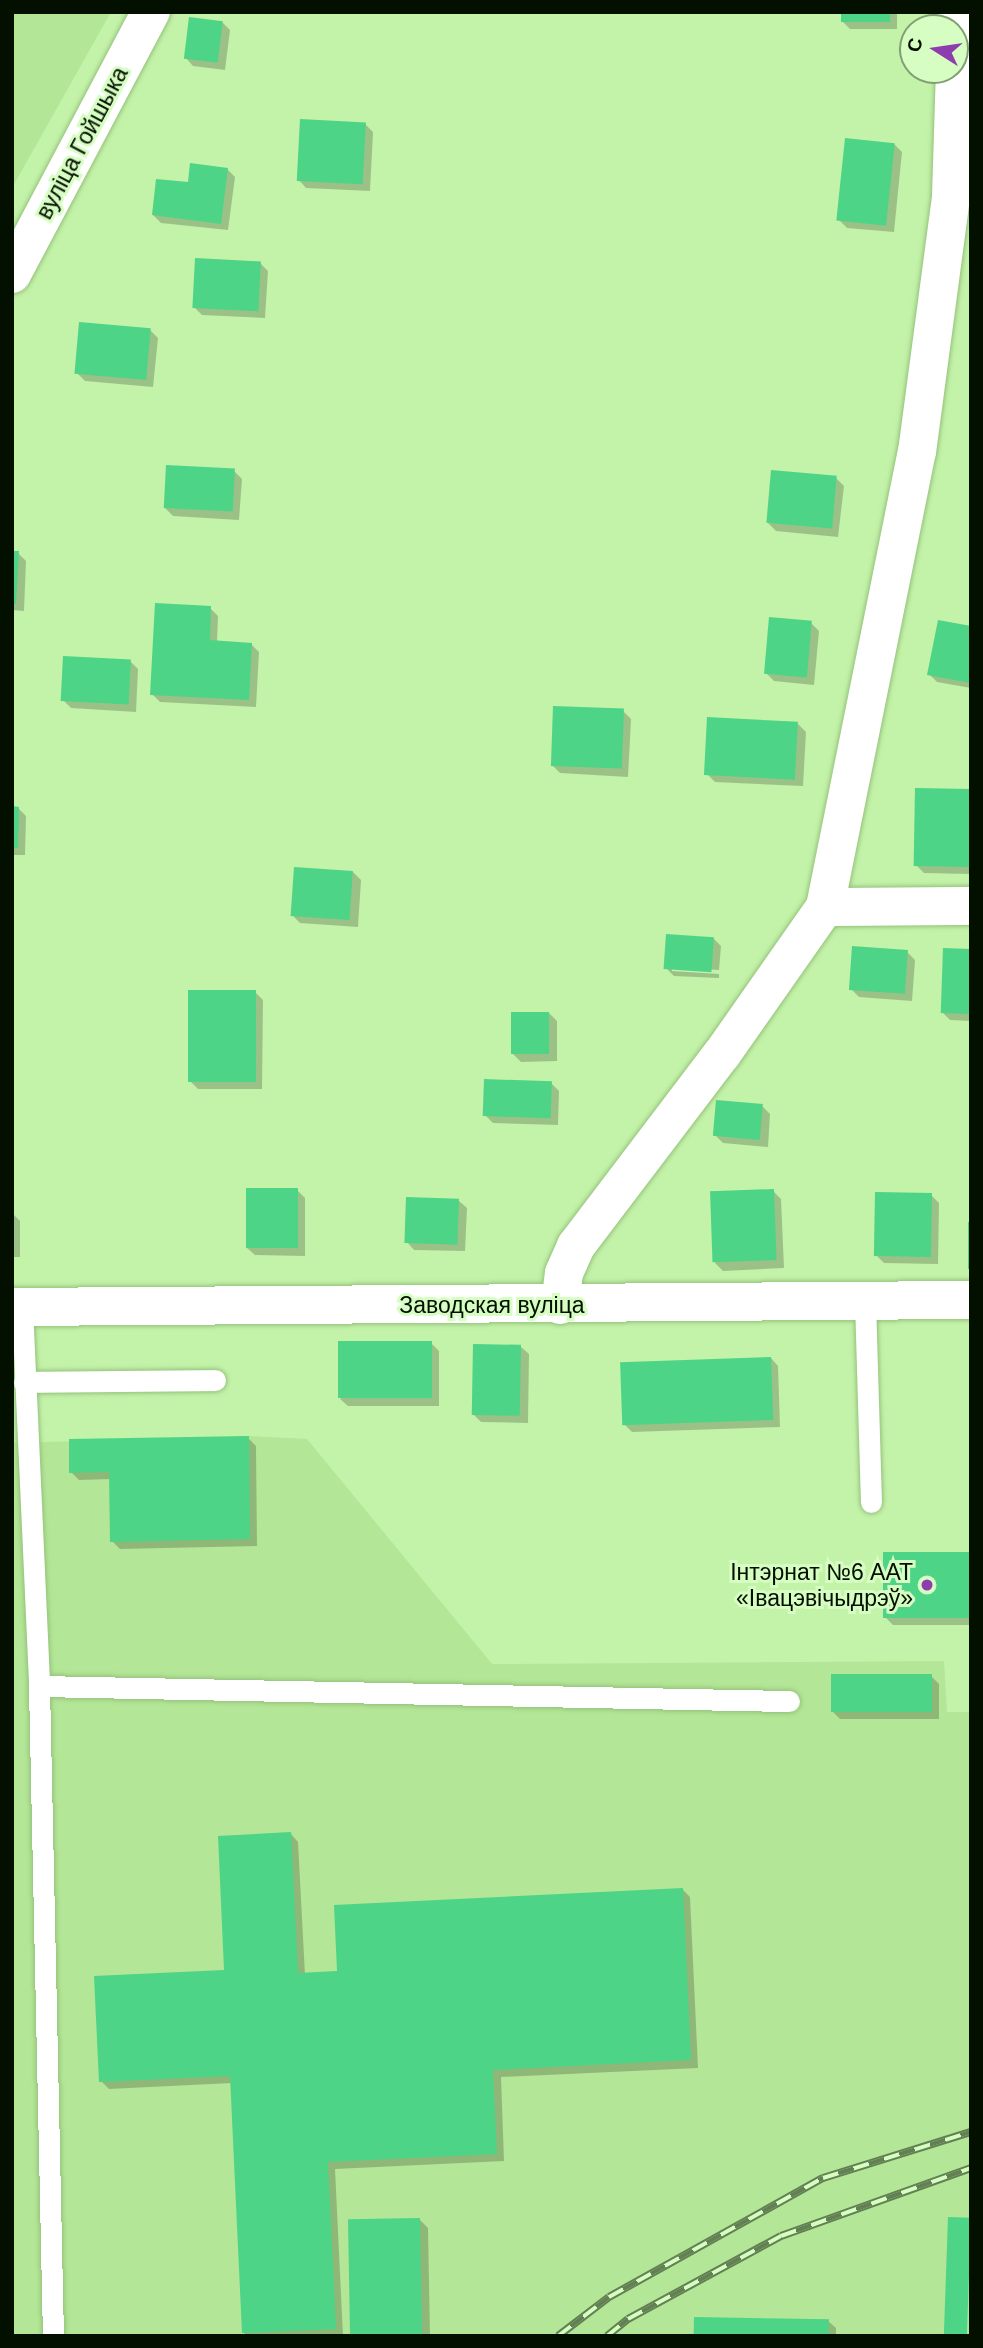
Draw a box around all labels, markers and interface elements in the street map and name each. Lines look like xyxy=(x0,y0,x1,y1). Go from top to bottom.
north arrow xyxy=(899,14,969,84)
text: С xyxy=(903,36,927,54)
street label: вуліца Гойшыка xyxy=(30,62,134,224)
street label: Заводская вуліца xyxy=(399,1291,585,1319)
place label: Інтэрнат №6 ААТ «Івацэвічыдрэў» xyxy=(730,1558,913,1612)
marker: Інтэрнат №6 ААТ «Івацэвічыдрэў» xyxy=(919,1577,935,1593)

